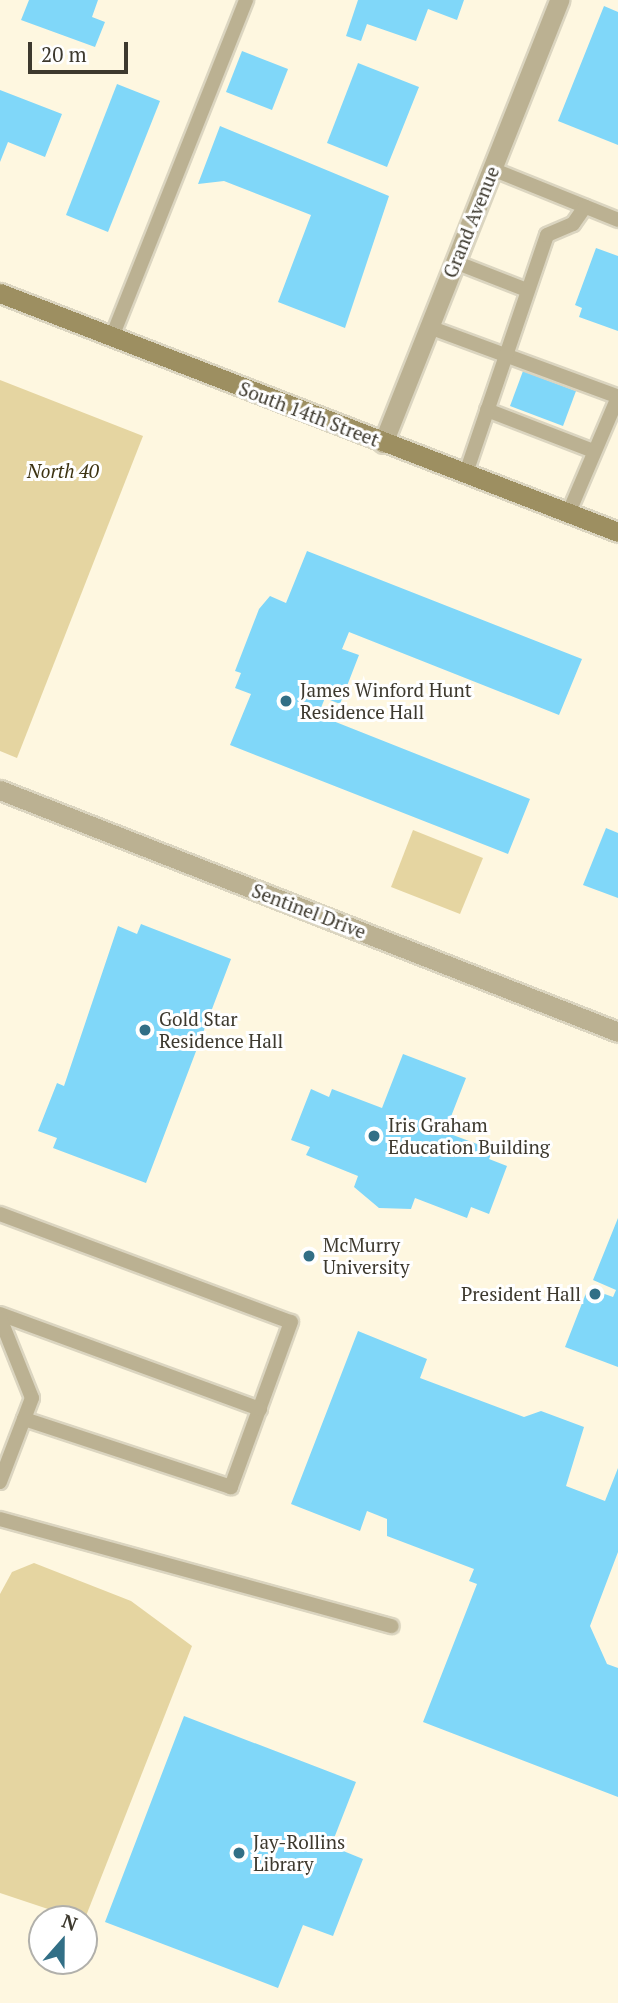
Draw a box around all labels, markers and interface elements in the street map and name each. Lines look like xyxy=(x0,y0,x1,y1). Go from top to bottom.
scale bar xyxy=(32,28,131,72)
text: 20 m xyxy=(41,40,87,68)
street label: Grand Avenue xyxy=(438,163,504,281)
street label: South 14th Street xyxy=(236,377,382,451)
park label: North 40 xyxy=(27,460,99,482)
place label: James Winford Hunt Residence Hall xyxy=(300,679,472,723)
marker: James Winford Hunt Residence Hall xyxy=(278,693,294,709)
street label: Sentinel Drive xyxy=(249,879,369,943)
place label: Gold Star Residence Hall xyxy=(159,1008,283,1052)
marker: Gold Star Residence Hall xyxy=(137,1022,153,1038)
place label: Iris Graham Education Building xyxy=(388,1114,550,1158)
marker: Iris Graham Education Building xyxy=(366,1128,382,1144)
place label: McMurry University xyxy=(323,1234,409,1278)
marker: McMurry University xyxy=(301,1248,317,1264)
place label: President Hall xyxy=(461,1283,581,1305)
marker: President Hall xyxy=(587,1286,603,1302)
place label: Jay-Rollins Library xyxy=(253,1831,345,1875)
marker: Jay-Rollins Library xyxy=(231,1845,247,1861)
north arrow xyxy=(28,1905,98,1975)
text: N xyxy=(59,1908,81,1936)

